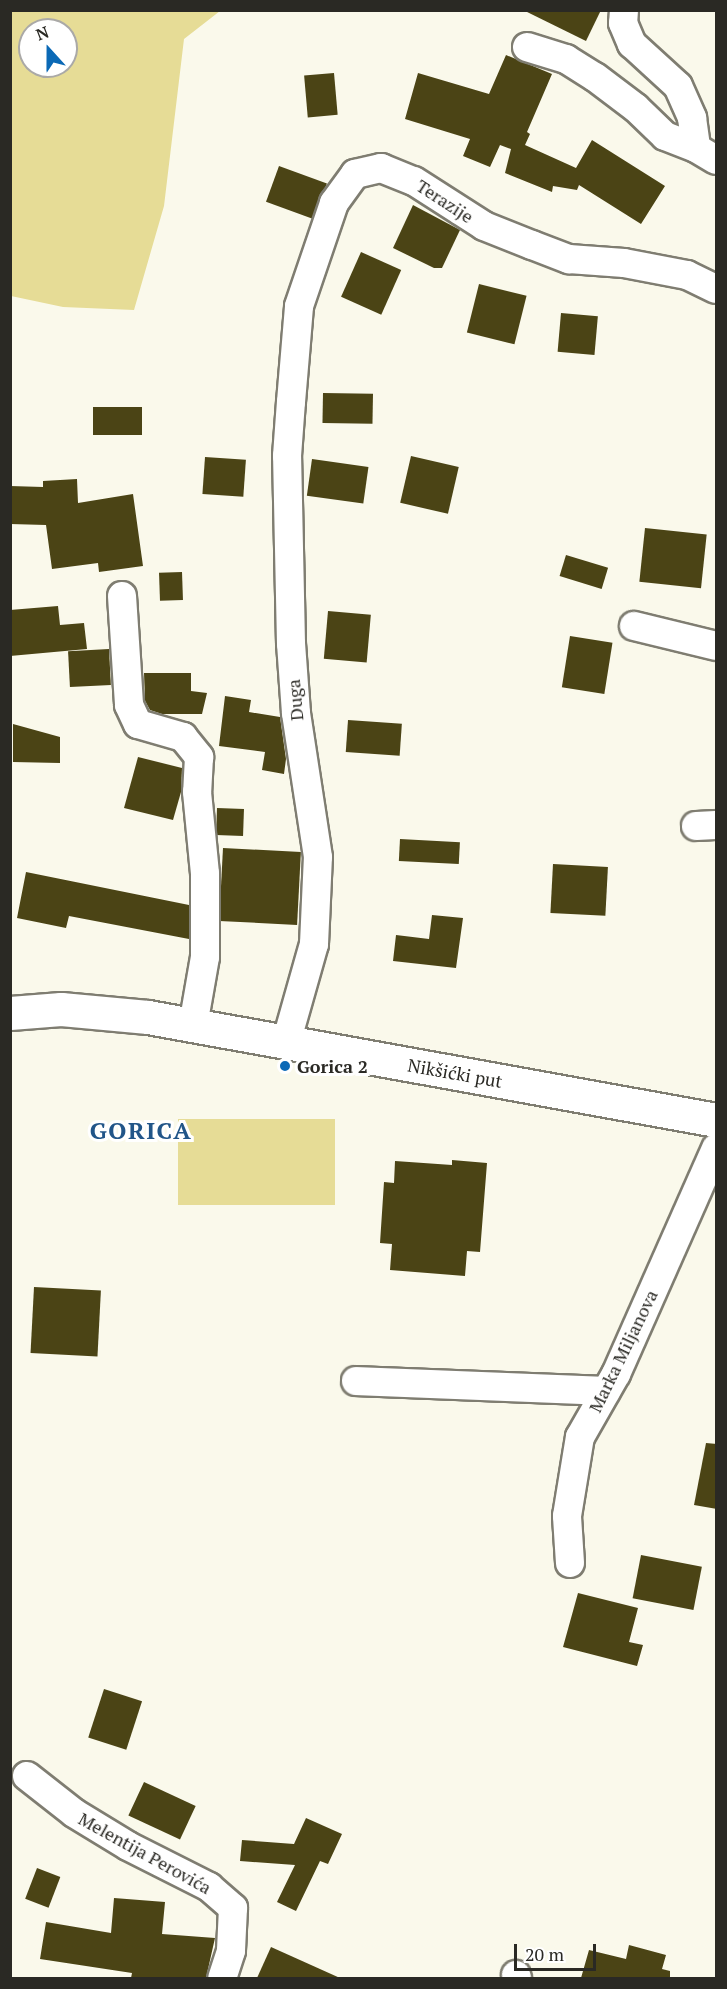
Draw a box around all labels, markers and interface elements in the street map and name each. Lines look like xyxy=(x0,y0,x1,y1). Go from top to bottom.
north arrow xyxy=(18,18,78,78)
text: N xyxy=(33,21,52,46)
street label: Terazije xyxy=(412,175,478,227)
street label: Duga xyxy=(282,678,308,722)
street label: Nikšićki put xyxy=(406,1054,504,1092)
place label: Gorica 2 xyxy=(297,1055,368,1077)
marker: Gorica 2 xyxy=(278,1059,292,1073)
district label: GORICA xyxy=(90,1117,192,1145)
street label: Marka Miljanova xyxy=(584,1286,662,1416)
street label: Melentija Perovića xyxy=(75,1808,215,1898)
scale bar xyxy=(517,1932,600,1970)
text: 20 m xyxy=(525,1942,564,1966)

